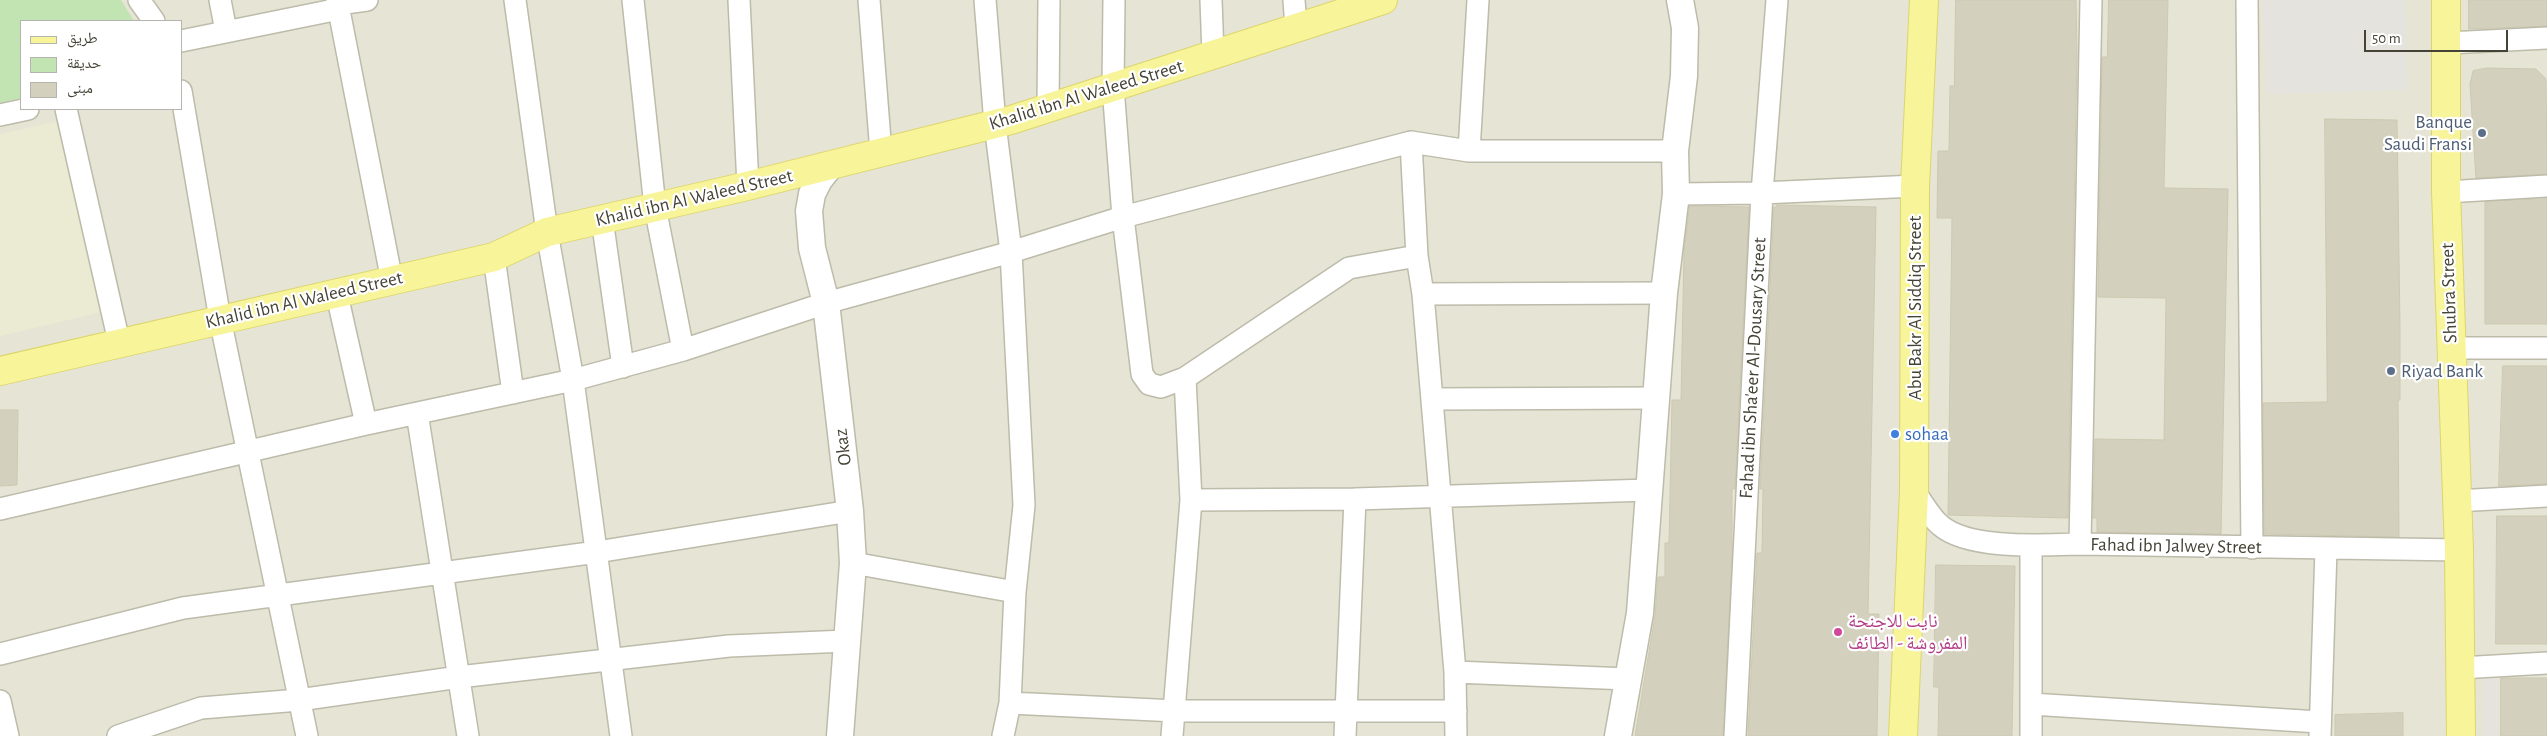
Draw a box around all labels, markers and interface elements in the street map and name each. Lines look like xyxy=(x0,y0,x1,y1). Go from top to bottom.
legend xyxy=(20,20,182,110)
scale bar xyxy=(2367,20,2511,52)
text: طريق xyxy=(67,31,98,46)
text: 50 m xyxy=(2372,31,2401,46)
street label: Khalid ibn Al Waleed Street xyxy=(986,55,1186,135)
text: حديقة xyxy=(67,56,101,71)
text: مبنى xyxy=(67,81,93,96)
place label: Banque Saudi Fransi xyxy=(2384,111,2472,155)
marker: Banque Saudi Fransi xyxy=(2476,127,2488,139)
street label: Khalid ibn Al Waleed Street xyxy=(593,164,795,232)
street label: Abu Bakr Al Siddiq Street xyxy=(1904,216,1926,400)
street label: Fahad ibn Sha'eer Al-Dousary Street xyxy=(1735,237,1771,499)
street label: Shubra Street xyxy=(2436,242,2462,344)
street label: Khalid ibn Al Waleed Street xyxy=(203,266,405,334)
place label: Riyad Bank xyxy=(2401,360,2483,382)
marker: Riyad Bank xyxy=(2385,365,2397,377)
place label: sohaa xyxy=(1905,423,1949,445)
street label: Okaz xyxy=(829,427,857,467)
marker: sohaa xyxy=(1889,428,1901,440)
street label: Fahad ibn Jalwey Street xyxy=(2090,533,2262,559)
place label: نايت للاجنحة المفروشة - الطائف xyxy=(1848,610,1968,654)
marker: نايت للاجنحة المفروشة - الطائف xyxy=(1832,626,1844,638)

